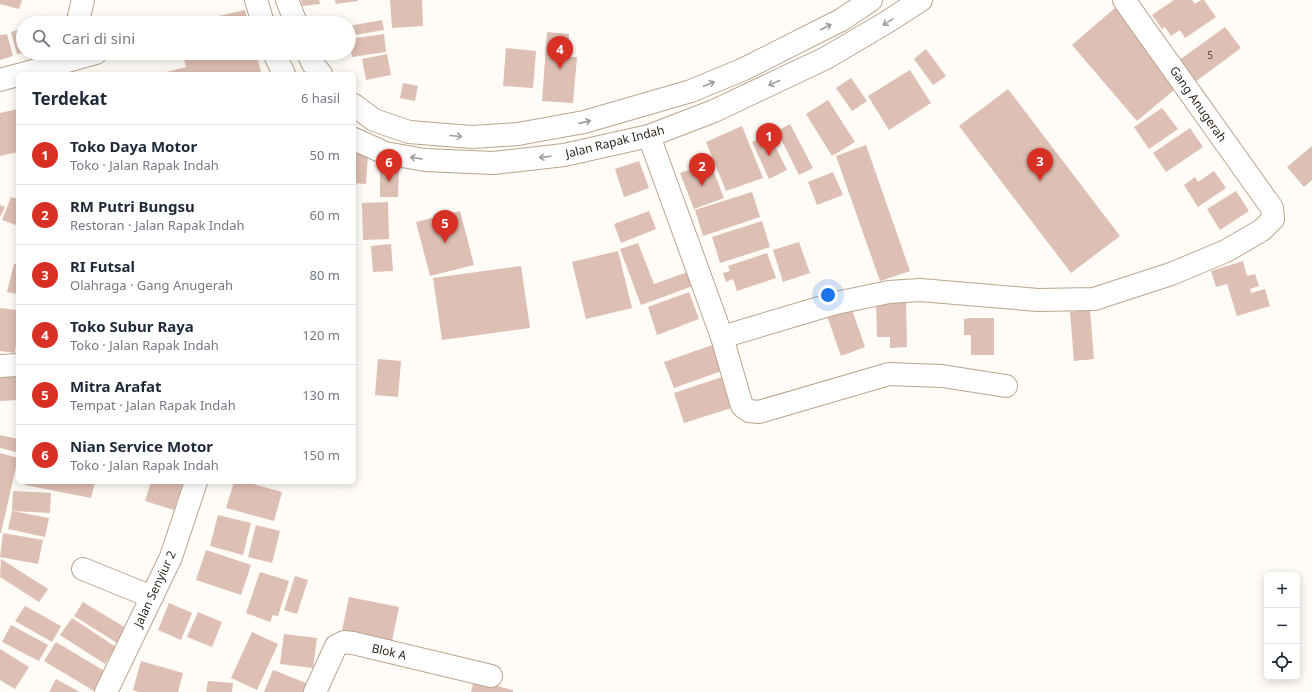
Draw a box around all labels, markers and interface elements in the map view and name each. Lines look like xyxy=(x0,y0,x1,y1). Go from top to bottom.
search box xyxy=(16,16,356,60)
one-way arrow xyxy=(882,18,894,26)
one-way arrow xyxy=(820,23,832,30)
icon: search xyxy=(30,27,52,49)
text: Cari di sini xyxy=(62,28,135,48)
pin: 4 xyxy=(547,36,573,69)
house number: 5 xyxy=(1207,48,1213,62)
street label: Gang Anugerah xyxy=(1166,62,1231,145)
one-way arrow xyxy=(702,79,714,87)
one-way arrow xyxy=(768,80,780,87)
text: Terdekat xyxy=(32,87,107,110)
text: 6 hasil xyxy=(301,89,340,107)
one-way arrow xyxy=(578,117,591,125)
street label: Jalan Rapak Indah xyxy=(563,121,666,162)
pin: 1 xyxy=(756,123,782,156)
one-way arrow xyxy=(449,132,462,139)
text: Toko Daya Motor xyxy=(70,136,197,156)
text: 1 xyxy=(41,146,49,164)
text: 50 m xyxy=(310,146,340,164)
pin: 3 xyxy=(1027,148,1053,181)
pin: 6 xyxy=(376,149,402,182)
pin: 2 xyxy=(689,153,715,186)
one-way arrow xyxy=(409,154,422,162)
one-way arrow xyxy=(539,154,552,161)
text: Toko · Jalan Rapak Indah xyxy=(70,156,219,174)
text: RM Putri Bungsu xyxy=(70,196,195,216)
text: 2 xyxy=(41,206,49,224)
text: 60 m xyxy=(310,206,340,224)
pin: 5 xyxy=(432,210,458,243)
text: Restoran · Jalan Rapak Indah xyxy=(70,216,245,234)
text: RI Futsal xyxy=(70,256,135,276)
text: 3 xyxy=(41,266,49,284)
text: 80 m xyxy=(310,266,340,284)
text: Olahraga · Gang Anugerah xyxy=(70,276,233,294)
your location xyxy=(818,285,838,305)
text: Toko Subur Raya xyxy=(70,316,194,336)
text: 4 xyxy=(41,326,49,344)
text: 120 m xyxy=(302,326,340,344)
text: Toko · Jalan Rapak Indah xyxy=(70,336,219,354)
text: Mitra Arafat xyxy=(70,376,162,396)
text: 5 xyxy=(41,386,49,404)
text: 130 m xyxy=(302,386,340,404)
text: Tempat · Jalan Rapak Indah xyxy=(70,396,236,414)
text: Nian Service Motor xyxy=(70,436,213,456)
text: 6 xyxy=(41,446,49,464)
text: 150 m xyxy=(302,446,340,464)
text: Toko · Jalan Rapak Indah xyxy=(70,456,219,474)
street label: Jalan Senyiur 2 xyxy=(129,548,180,631)
map controls xyxy=(1264,572,1300,680)
button: + xyxy=(1264,572,1300,608)
button: − xyxy=(1264,608,1300,644)
street label: Blok A xyxy=(370,639,409,664)
button: locate xyxy=(1264,644,1300,680)

